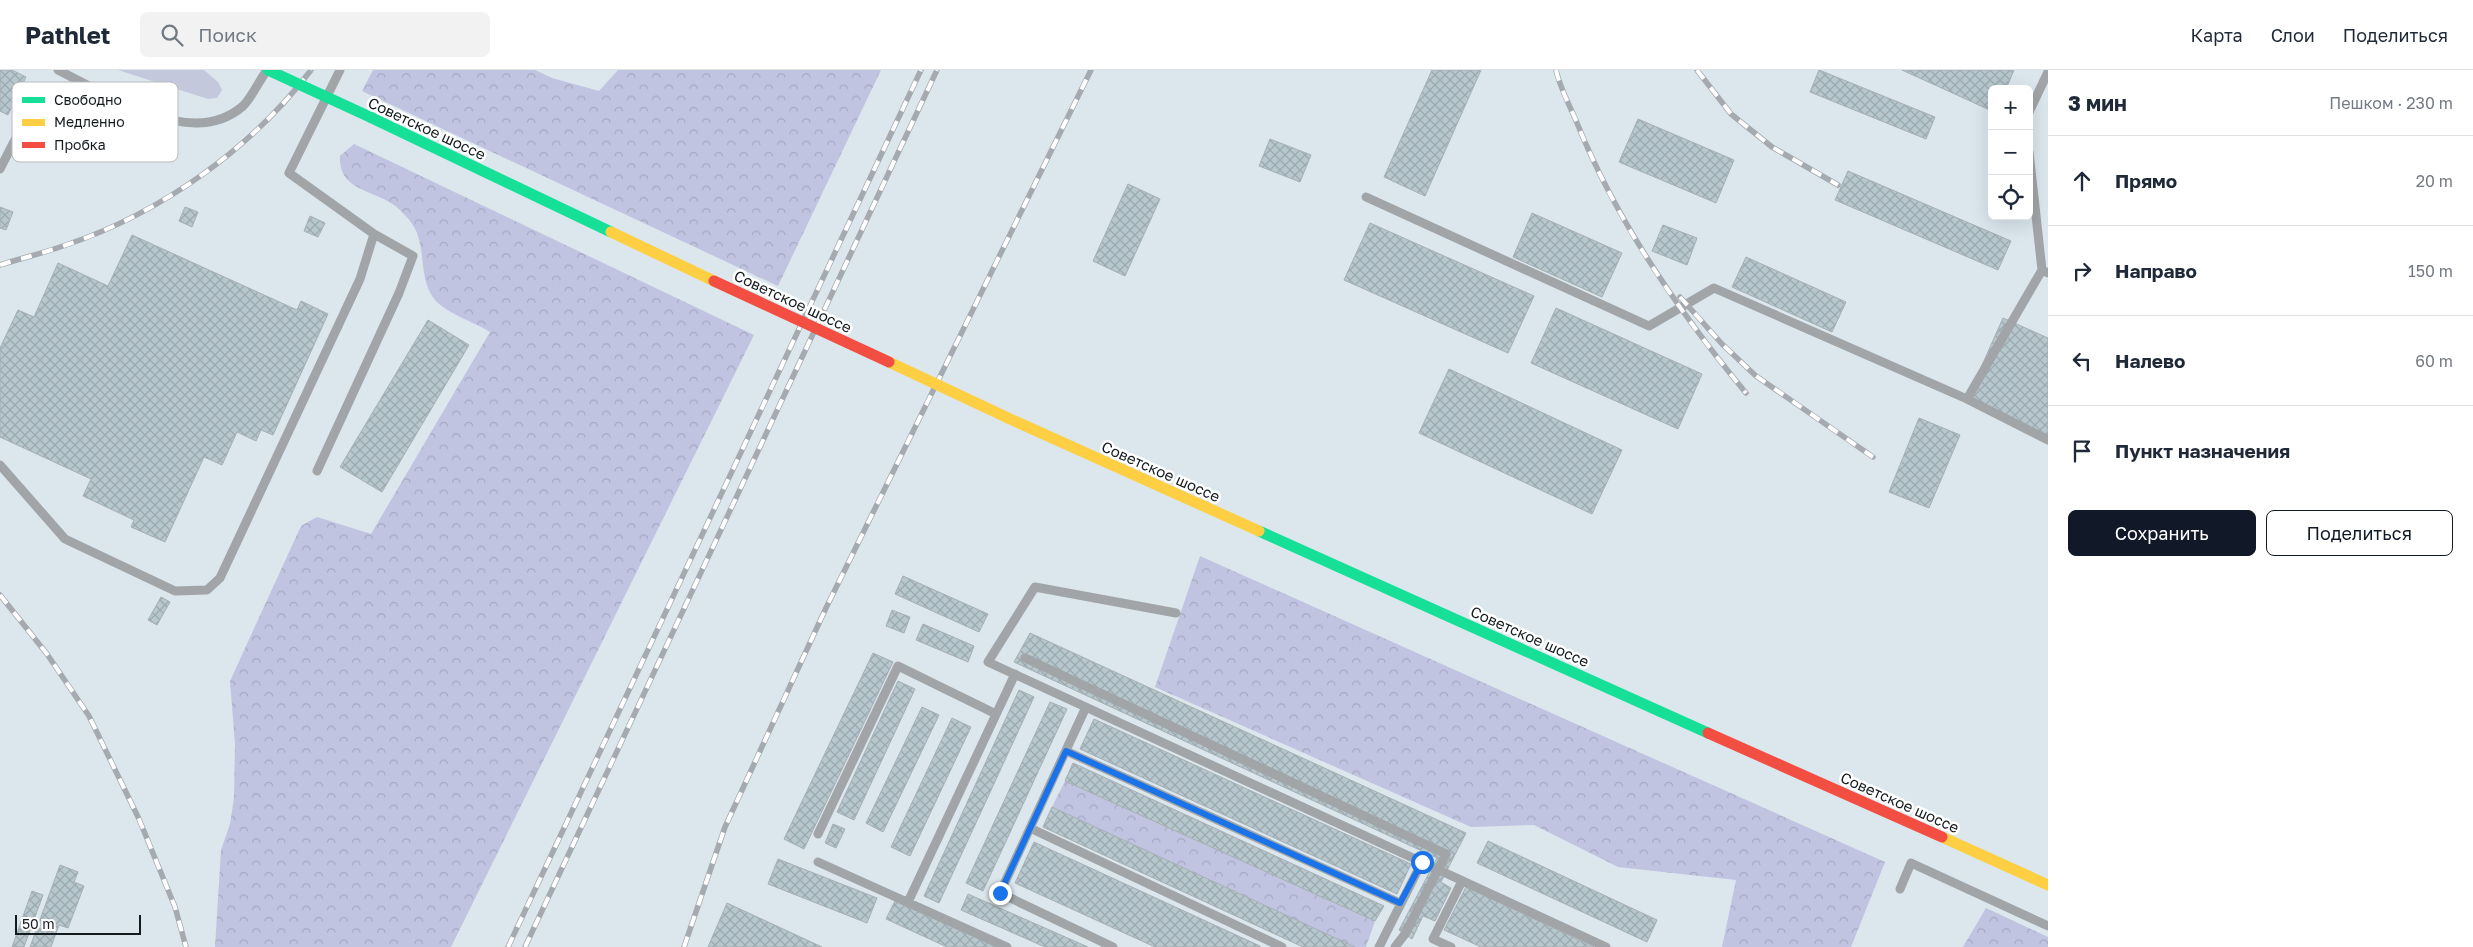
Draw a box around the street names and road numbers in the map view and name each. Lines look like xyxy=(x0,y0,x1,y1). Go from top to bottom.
street label: Советское шоссе xyxy=(365,93,489,163)
street label: Советское шоссе xyxy=(731,266,855,336)
street label: Советское шоссе xyxy=(1099,437,1223,505)
street label: Советское шоссе xyxy=(1468,602,1592,670)
street label: Советское шоссе xyxy=(1838,768,1962,836)

